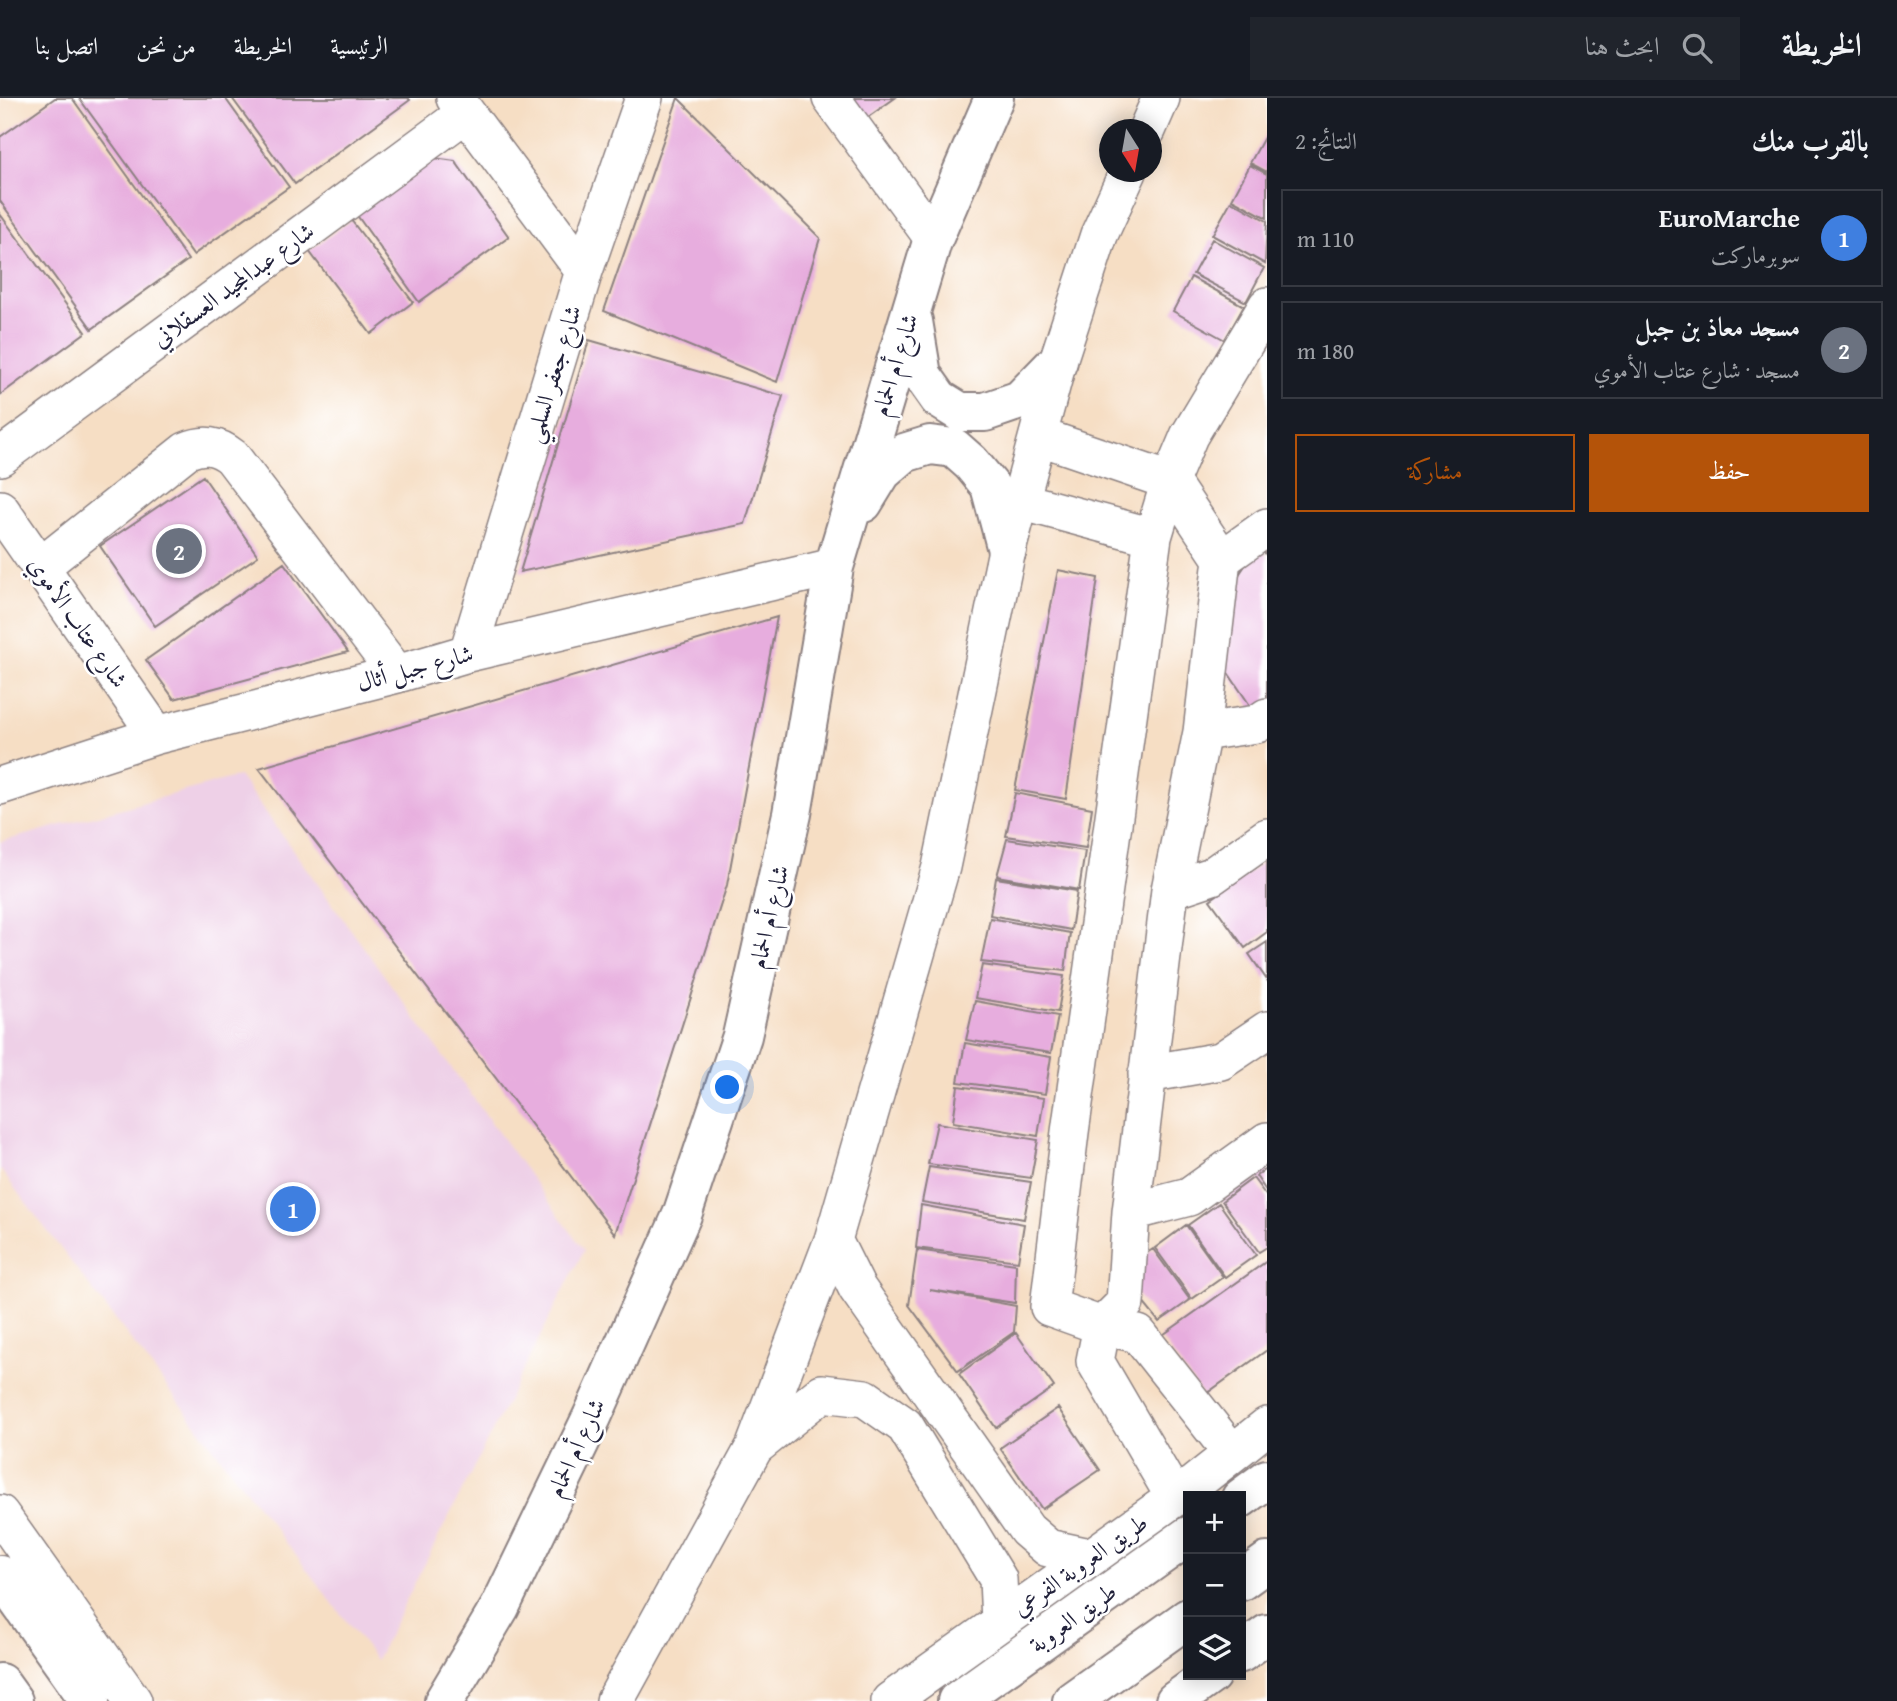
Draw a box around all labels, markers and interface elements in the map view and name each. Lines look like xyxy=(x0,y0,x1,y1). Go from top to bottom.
search box xyxy=(1250,17,1740,80)
text: الخريطة xyxy=(1782,20,1862,68)
text: ابحث هنا xyxy=(1585,26,1660,65)
text: اتصل بنا xyxy=(35,28,98,63)
text: من نحن xyxy=(136,28,196,63)
text: الخريطة xyxy=(234,28,292,63)
text: الرئيسية xyxy=(330,28,388,63)
icon: search xyxy=(1678,29,1716,67)
text: بالقرب منك xyxy=(1752,118,1869,162)
north arrow xyxy=(1099,119,1162,182)
text: النتائج: 2 xyxy=(1295,124,1357,157)
text: EuroMarche xyxy=(1659,198,1800,237)
street label: شارع عبدالمجيد العسقلاني xyxy=(144,214,323,358)
text: 110 m xyxy=(1297,222,1354,255)
text: 1 xyxy=(1838,222,1850,255)
text: سوبرماركت xyxy=(1711,238,1800,271)
street label: شارع جعفر السلمي xyxy=(515,301,596,449)
text: مسجد معاذ بن جبل xyxy=(1635,307,1800,346)
street label: شارع أم الحمام xyxy=(862,309,931,422)
text: 180 m xyxy=(1297,334,1354,367)
text: 2 xyxy=(1838,334,1850,367)
text: مسجد · شارع عتاب الأموي xyxy=(1594,353,1800,386)
button: مشاركة xyxy=(1295,434,1575,512)
button: حفظ xyxy=(1589,434,1869,512)
pin: 2 xyxy=(156,525,202,577)
street label: شارع عتاب الأموي xyxy=(18,549,137,696)
street label: شارع جبل أثال xyxy=(353,635,478,703)
street label: شارع أم الحمام xyxy=(740,861,801,973)
your location xyxy=(710,1070,744,1104)
pin: 1 xyxy=(270,1183,316,1235)
street label: شارع أم الحمام xyxy=(537,1392,617,1505)
map controls xyxy=(1183,1491,1246,1680)
button: + xyxy=(1183,1491,1246,1554)
street label: طريق العروبة الفرعي xyxy=(1007,1508,1153,1622)
button: − xyxy=(1183,1554,1246,1617)
street label: طريق العروبة xyxy=(1024,1577,1122,1659)
button: layers xyxy=(1183,1617,1246,1680)

